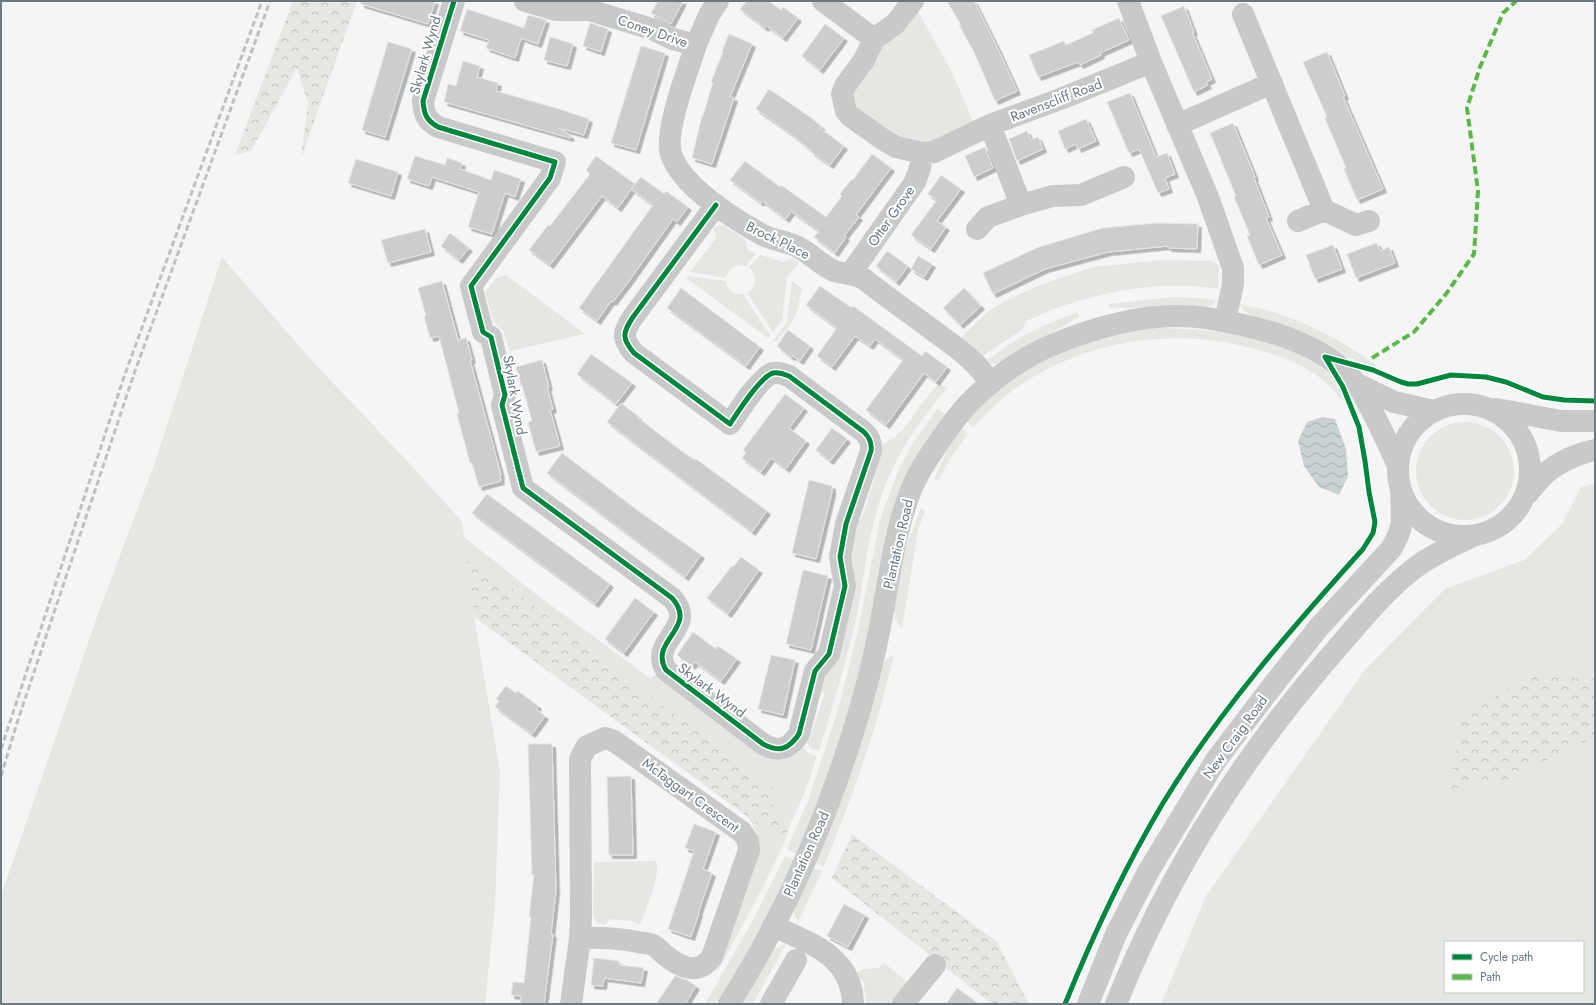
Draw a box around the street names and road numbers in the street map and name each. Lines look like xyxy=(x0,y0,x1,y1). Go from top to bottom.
street label: Coney Drive xyxy=(615,10,691,52)
street label: Skylark Wynd xyxy=(404,13,446,97)
street label: Ravenscliff Road xyxy=(1007,73,1105,127)
street label: Otter Grove xyxy=(863,182,919,250)
street label: Brock Place xyxy=(743,216,813,264)
street label: Skylark Wynd xyxy=(498,354,532,436)
street label: Plantation Road xyxy=(878,497,918,591)
street label: Skylark Wynd xyxy=(674,658,750,722)
street label: New Craig Road xyxy=(1198,691,1272,783)
street label: McTaggart Crescent xyxy=(638,753,744,837)
street label: Plantation Road xyxy=(778,808,834,900)

